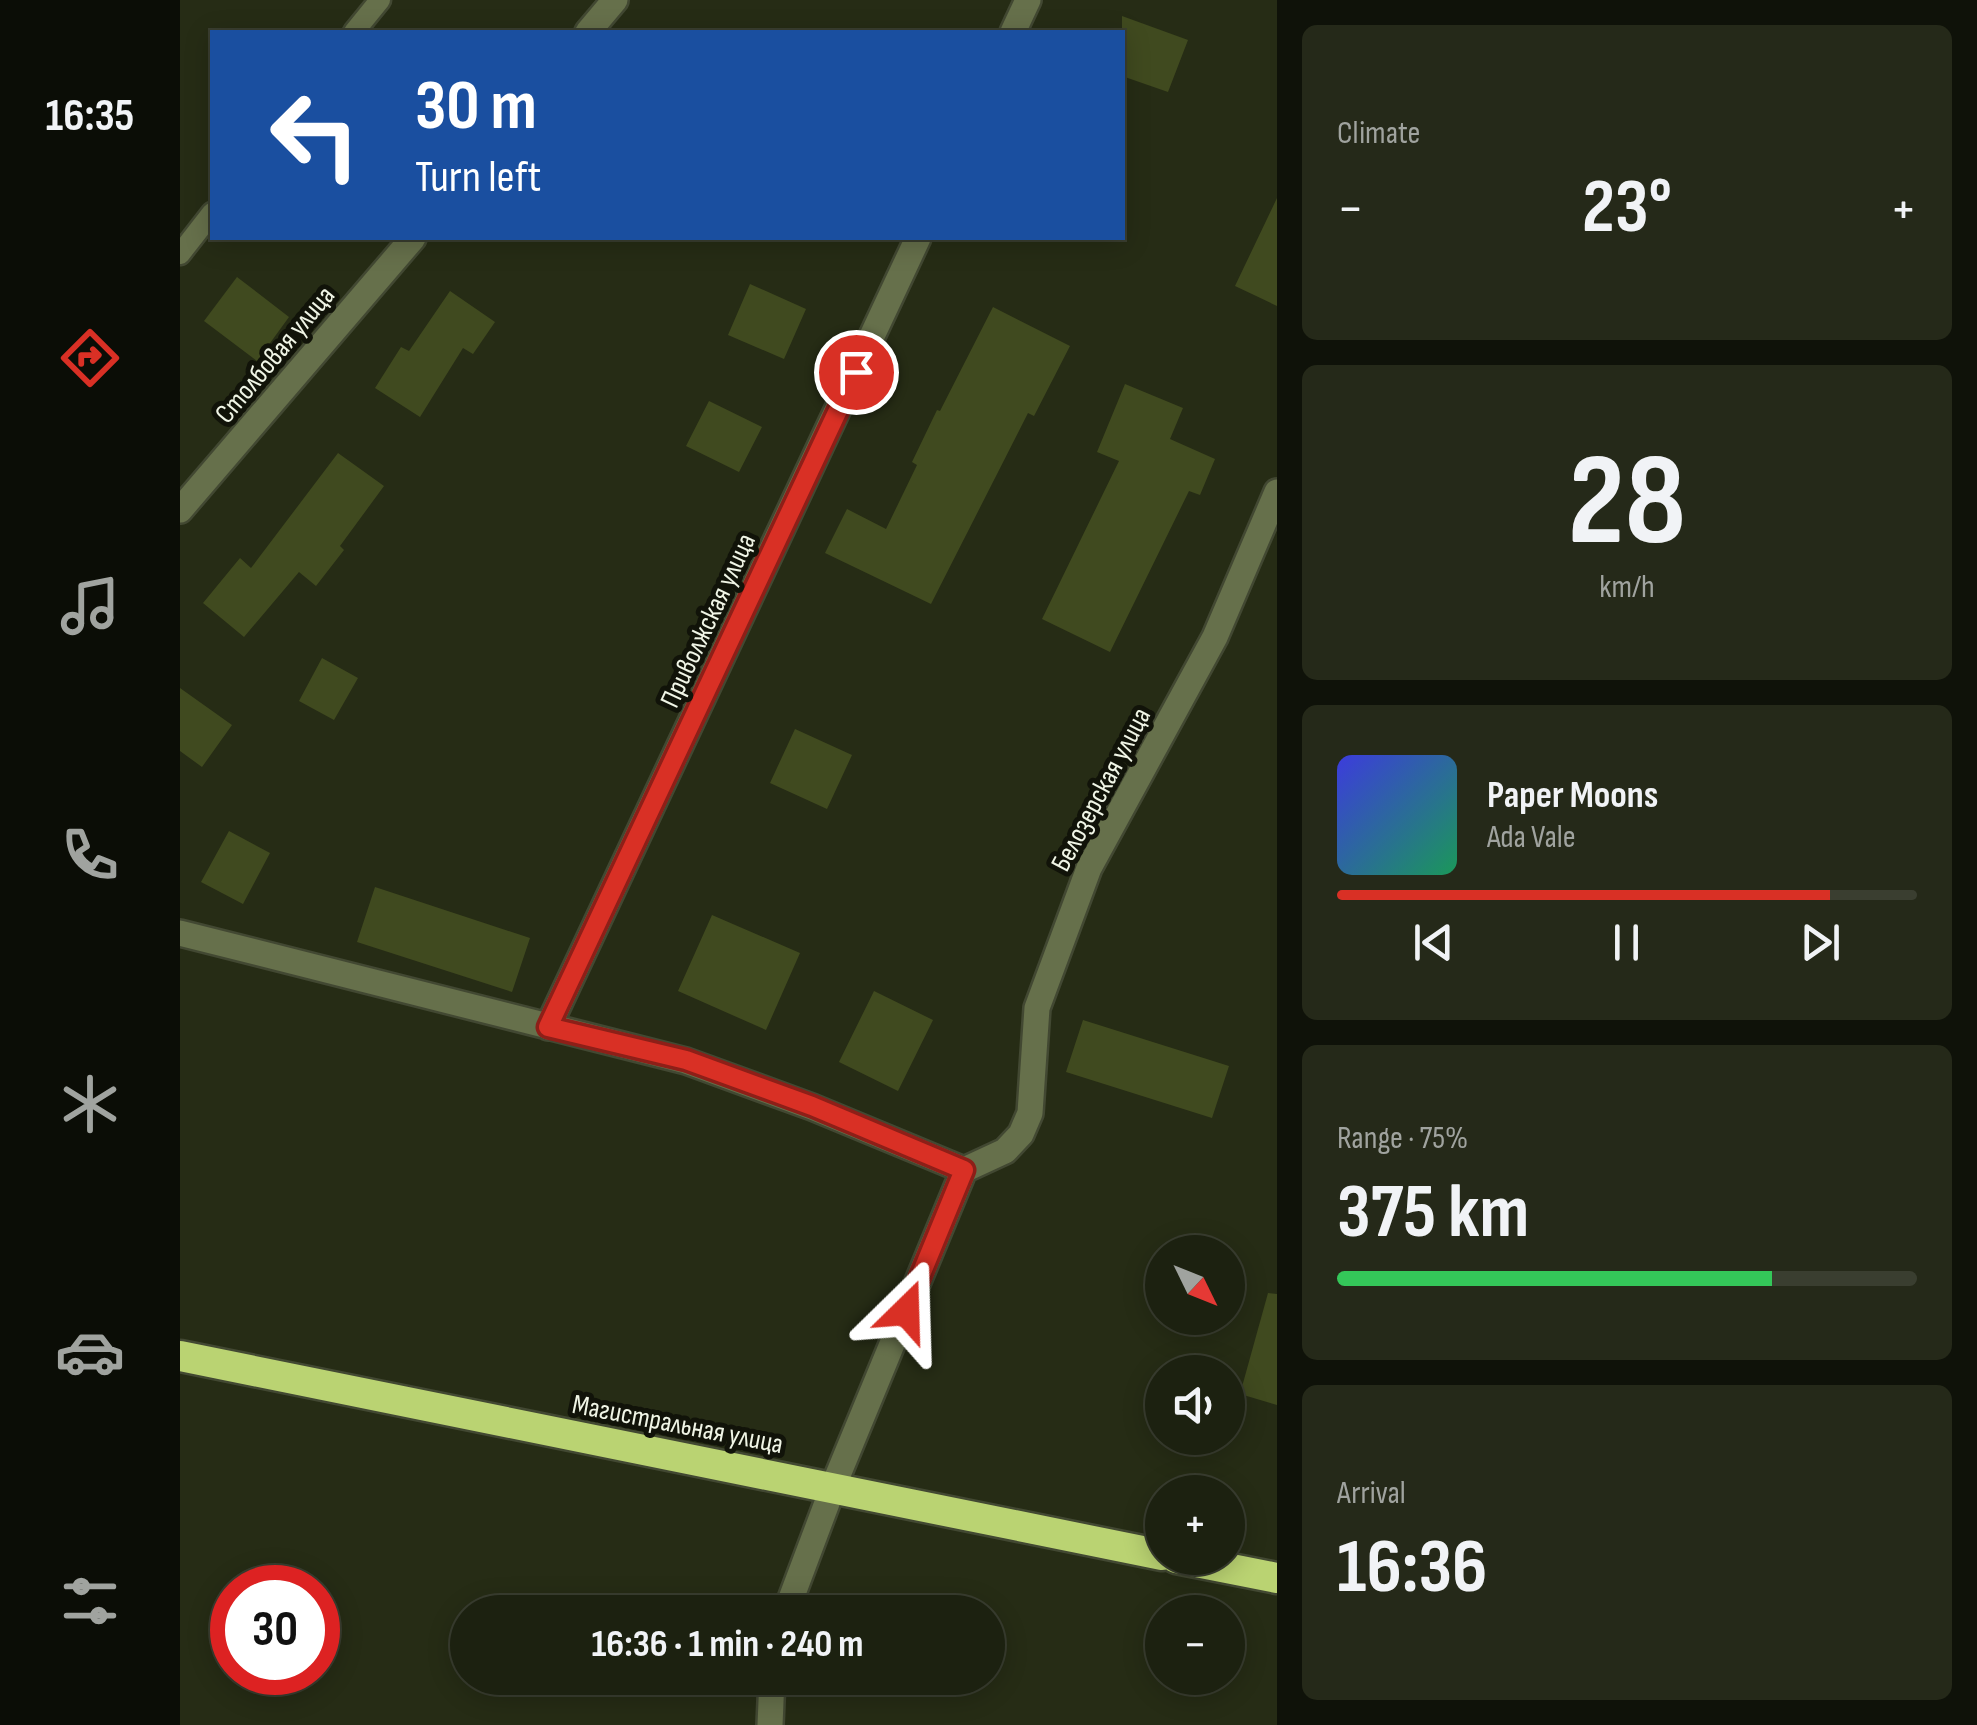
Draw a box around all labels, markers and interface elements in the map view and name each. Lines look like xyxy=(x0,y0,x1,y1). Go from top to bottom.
text: 30 m xyxy=(415,65,537,149)
icon: left xyxy=(250,70,380,200)
text: 16:35 xyxy=(46,89,134,144)
text: Climate xyxy=(1337,114,1420,153)
text: Turn left xyxy=(415,150,541,205)
text: 23° xyxy=(1582,163,1672,254)
text: − xyxy=(1337,176,1364,243)
text: + xyxy=(1890,176,1917,243)
street label: Столбовая улица xyxy=(208,280,342,430)
icon: directions xyxy=(55,323,125,393)
pin xyxy=(814,330,899,415)
icon: arrive xyxy=(829,345,884,400)
text: 28 xyxy=(1568,425,1686,581)
street label: Приволжская улица xyxy=(654,528,763,713)
text: km/h xyxy=(1599,568,1655,607)
icon: music xyxy=(55,571,125,641)
street label: Белозерская улица xyxy=(1044,702,1158,877)
text: Paper Moons xyxy=(1487,773,1658,818)
text: Ada Vale xyxy=(1487,818,1576,857)
icon: phone xyxy=(55,820,125,890)
icon: previous xyxy=(1406,915,1461,970)
icon: pause xyxy=(1599,915,1654,970)
icon: next xyxy=(1793,915,1848,970)
icon: climate xyxy=(55,1069,125,1139)
text: Range · 75% xyxy=(1337,1119,1468,1158)
text: 375 km xyxy=(1337,1168,1529,1259)
north arrow xyxy=(1145,1235,1245,1335)
map controls xyxy=(1145,1235,1245,1695)
position arrow xyxy=(854,1259,958,1363)
icon: car xyxy=(55,1317,125,1387)
button: sound xyxy=(1145,1355,1245,1455)
street label: Магистральная улица xyxy=(570,1388,786,1461)
text: Arrival xyxy=(1337,1474,1406,1513)
button: + xyxy=(1145,1475,1245,1575)
text: 16:36 xyxy=(1337,1523,1487,1614)
speed limit sign: 30 xyxy=(210,1565,340,1695)
icon: filters xyxy=(55,1566,125,1636)
button: − xyxy=(1145,1595,1245,1695)
text: 16:36 · 1 min · 240 m xyxy=(591,1622,864,1667)

